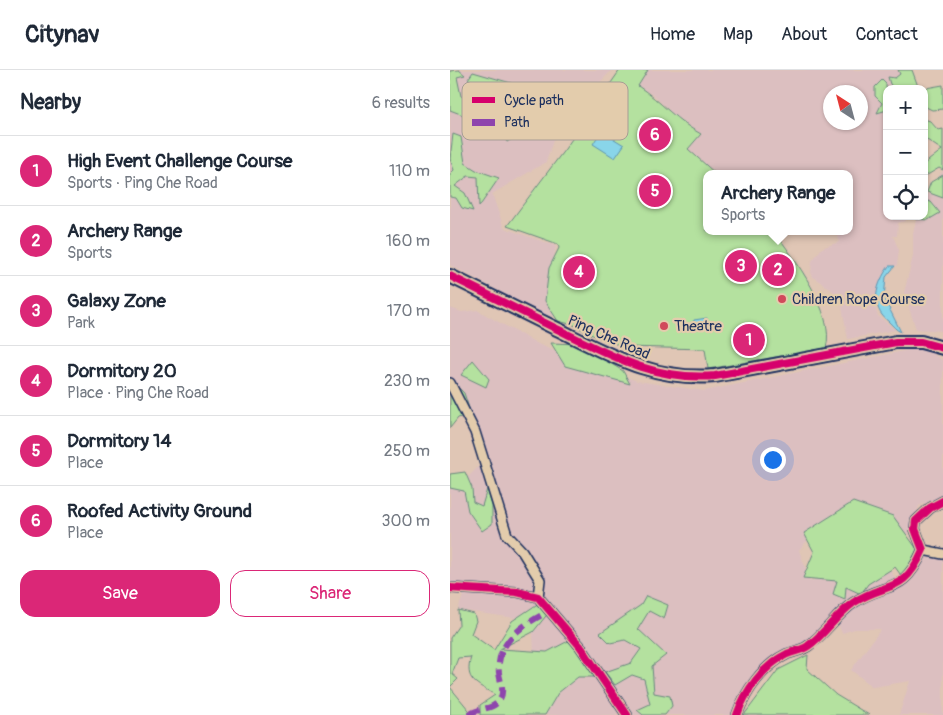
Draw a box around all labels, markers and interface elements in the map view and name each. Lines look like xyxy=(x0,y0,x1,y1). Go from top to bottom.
text: Citynav xyxy=(25,20,100,49)
text: Home xyxy=(650,23,695,46)
text: Map xyxy=(723,23,753,46)
text: About xyxy=(781,23,827,46)
text: Contact xyxy=(855,23,918,46)
legend xyxy=(462,82,628,140)
north arrow xyxy=(823,85,868,130)
map controls xyxy=(883,85,928,220)
button: + xyxy=(883,85,928,130)
text: Nearby xyxy=(20,89,81,116)
text: Cycle path xyxy=(504,92,564,109)
text: 6 results xyxy=(372,93,430,113)
text: Path xyxy=(504,114,529,131)
pin: 6 xyxy=(639,116,671,154)
button: − xyxy=(883,130,928,175)
text: High Event Challenge Course xyxy=(67,149,292,173)
text: 1 xyxy=(33,161,39,181)
text: 110 m xyxy=(389,161,430,181)
popup xyxy=(703,170,853,235)
pin: 5 xyxy=(639,172,671,210)
text: Sports · Ping Che Road xyxy=(67,173,218,193)
button: locate xyxy=(883,175,928,220)
text: Archery Range xyxy=(720,181,836,205)
text: Sports xyxy=(720,205,765,225)
text: Archery Range xyxy=(67,219,182,243)
text: 2 xyxy=(32,231,40,251)
text: 160 m xyxy=(386,231,430,251)
text: Sports xyxy=(67,243,112,263)
pin: 3 xyxy=(725,247,757,285)
pin: 2 xyxy=(762,251,794,289)
pin: 4 xyxy=(563,253,595,291)
text: Galaxy Zone xyxy=(67,289,166,313)
place label: Children Rope Course xyxy=(792,290,925,309)
marker: Children Rope Course xyxy=(776,293,788,305)
text: 3 xyxy=(32,301,40,321)
text: 170 m xyxy=(387,301,430,321)
street label: Ping Che Road xyxy=(565,311,653,364)
text: Park xyxy=(67,313,95,333)
place label: Theatre xyxy=(674,317,722,336)
marker: Theatre xyxy=(658,320,670,332)
pin: 1 xyxy=(733,321,765,359)
text: Dormitory 20 xyxy=(67,359,177,383)
text: 4 xyxy=(31,371,41,391)
text: 230 m xyxy=(384,371,430,391)
text: Place · Ping Che Road xyxy=(67,383,209,403)
text: Dormitory 14 xyxy=(67,429,171,453)
text: 5 xyxy=(32,441,40,461)
text: 250 m xyxy=(384,441,430,461)
your location xyxy=(760,447,786,473)
text: Place xyxy=(67,453,103,473)
text: Roofed Activity Ground xyxy=(67,499,252,523)
text: 6 xyxy=(31,511,41,531)
text: 300 m xyxy=(382,511,430,531)
text: Place xyxy=(67,523,103,543)
button: Save xyxy=(20,570,220,617)
button: Share xyxy=(230,570,430,617)

